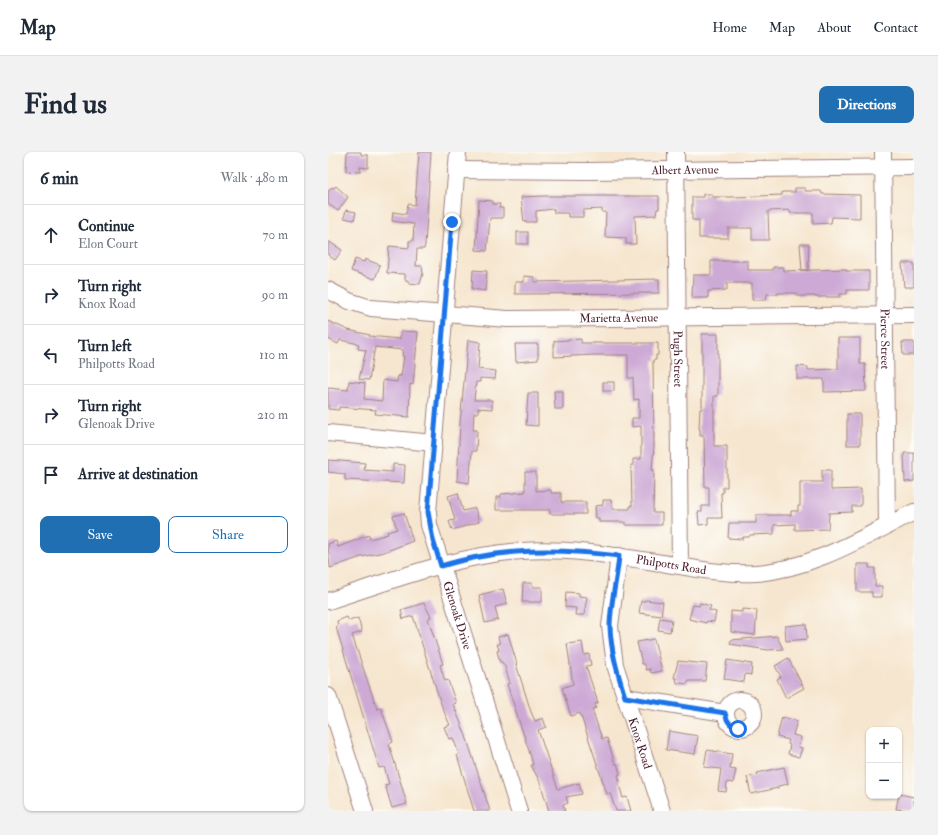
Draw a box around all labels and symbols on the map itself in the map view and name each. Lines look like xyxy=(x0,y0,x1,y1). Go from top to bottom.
street label: Albert Avenue xyxy=(650,162,719,178)
route end xyxy=(443,213,461,231)
street label: Pierce Street xyxy=(877,308,893,370)
street label: Marietta Avenue xyxy=(579,310,658,326)
street label: Pugh Street xyxy=(670,330,686,388)
street label: Philpotts Road xyxy=(635,552,707,578)
street label: Glenoak Drive xyxy=(440,579,475,651)
street label: Knox Road xyxy=(625,716,655,771)
route start xyxy=(729,720,747,738)

